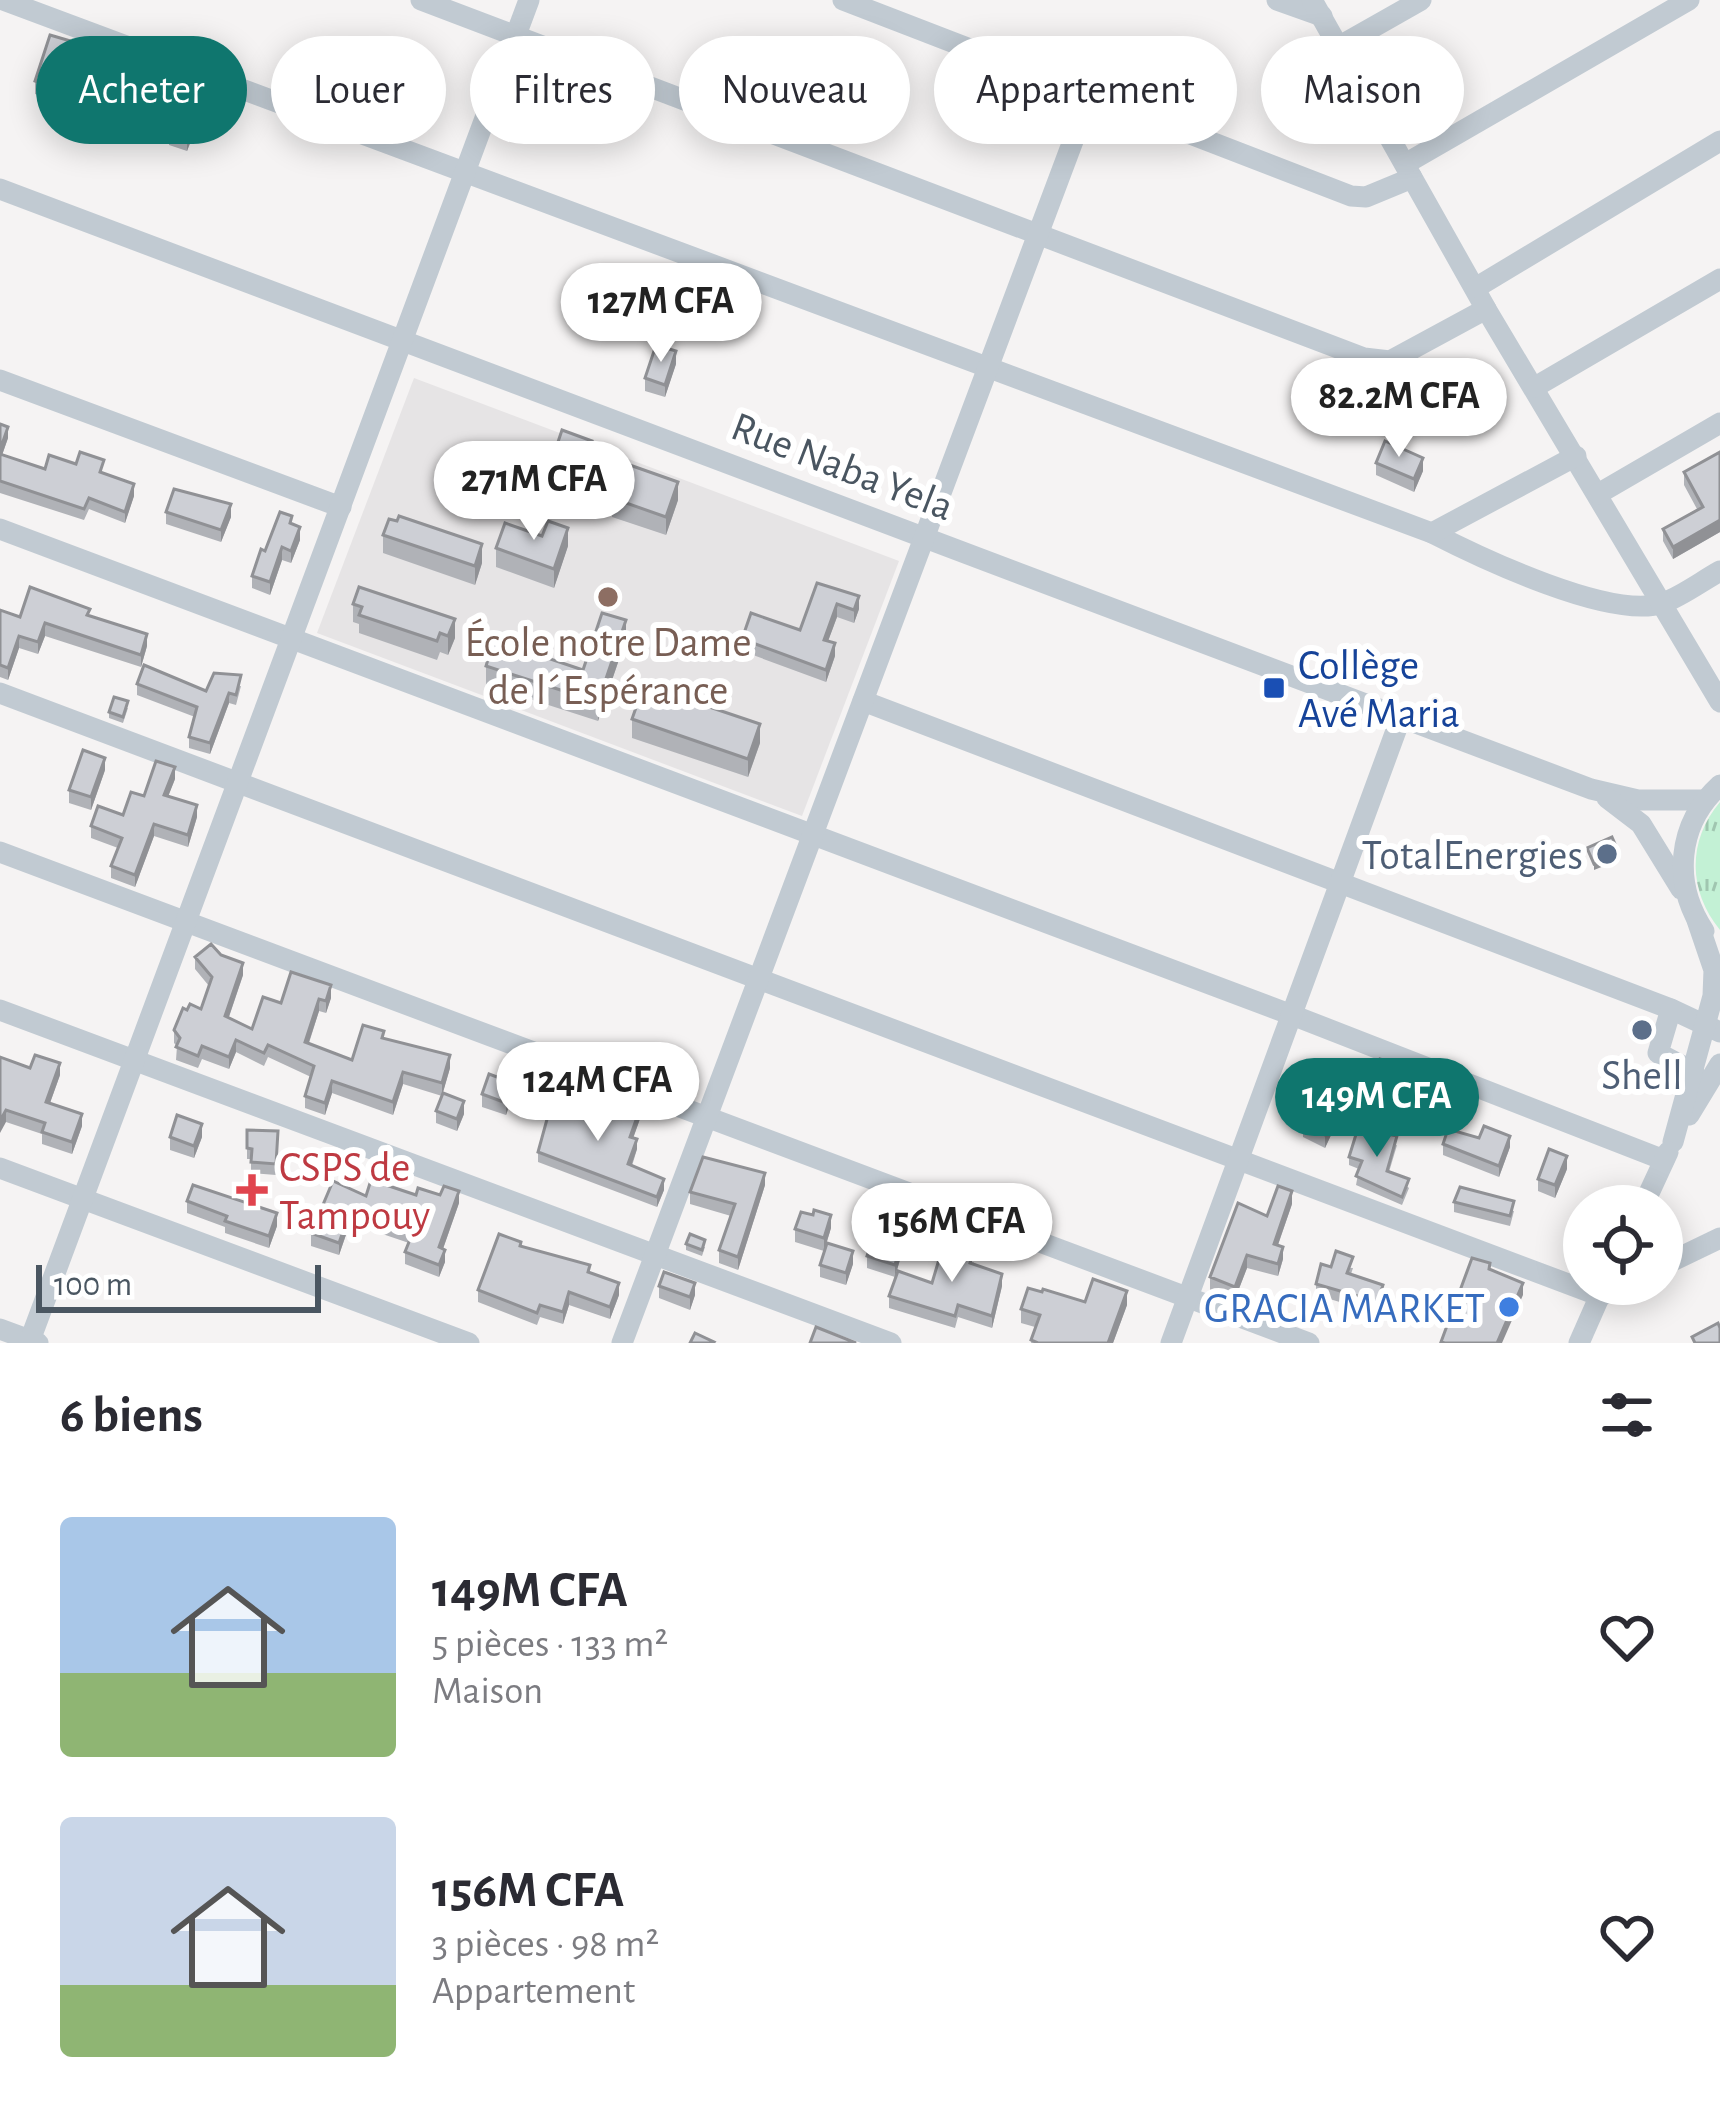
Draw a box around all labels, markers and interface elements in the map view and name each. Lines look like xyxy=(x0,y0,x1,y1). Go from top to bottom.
chip: Acheter xyxy=(36,36,247,144)
chip: Louer xyxy=(271,36,446,144)
chip: Filtres xyxy=(470,36,655,144)
chip: Nouveau xyxy=(679,36,910,144)
chip: Appartement xyxy=(934,36,1237,144)
chip: Maison xyxy=(1261,36,1464,144)
pin: 127M CFA xyxy=(537,263,785,365)
text: 127M CFA xyxy=(588,282,734,321)
pin: 82.2M CFA xyxy=(1262,358,1536,460)
text: 82.2M CFA xyxy=(1318,377,1480,416)
street label: Rue Naba Yela xyxy=(726,405,959,528)
pin: 271M CFA xyxy=(410,441,658,543)
text: 271M CFA xyxy=(461,460,607,499)
marker: École notre Dame de l´Espérance xyxy=(595,584,621,610)
place label: École notre Dame de l´Espérance xyxy=(464,618,752,712)
place label: Collège Avé Maria xyxy=(1298,645,1460,735)
marker: Collège Avé Maria xyxy=(1261,675,1287,701)
place label: TotalEnergies xyxy=(1361,835,1583,877)
marker: TotalEnergies xyxy=(1594,841,1620,867)
marker: Shell xyxy=(1629,1017,1655,1043)
pin: 124M CFA xyxy=(474,1042,722,1144)
place label: Shell xyxy=(1601,1055,1683,1097)
pin: 149M CFA xyxy=(1253,1058,1501,1160)
text: 124M CFA xyxy=(523,1061,673,1100)
text: 149M CFA xyxy=(1302,1077,1452,1116)
place label: CSPS de Tampouy xyxy=(279,1147,430,1237)
marker: CSPS de Tampouy xyxy=(236,1174,268,1206)
pin: 156M CFA xyxy=(828,1183,1076,1285)
map controls xyxy=(1563,1185,1683,1305)
button: locate xyxy=(1563,1185,1683,1305)
text: 156M CFA xyxy=(878,1202,1026,1241)
scale bar xyxy=(36,1259,321,1312)
text: 100 m xyxy=(54,1269,132,1302)
place label: GRACIA MARKET xyxy=(1204,1288,1485,1330)
marker: GRACIA MARKET xyxy=(1496,1294,1522,1320)
icon: filters xyxy=(1594,1382,1660,1448)
text: 6 biens xyxy=(60,1390,203,1441)
icon: home xyxy=(156,1565,300,1709)
text: 149M CFA xyxy=(432,1565,628,1616)
icon: heart xyxy=(1594,1604,1660,1670)
text: 5 pièces · 133 m² xyxy=(432,1625,668,1664)
text: Maison xyxy=(432,1672,543,1711)
icon: home xyxy=(156,1865,300,2009)
text: 156M CFA xyxy=(432,1865,624,1916)
icon: heart xyxy=(1594,1904,1660,1970)
text: 3 pièces · 98 m² xyxy=(432,1925,659,1964)
text: Appartement xyxy=(432,1972,635,2011)

